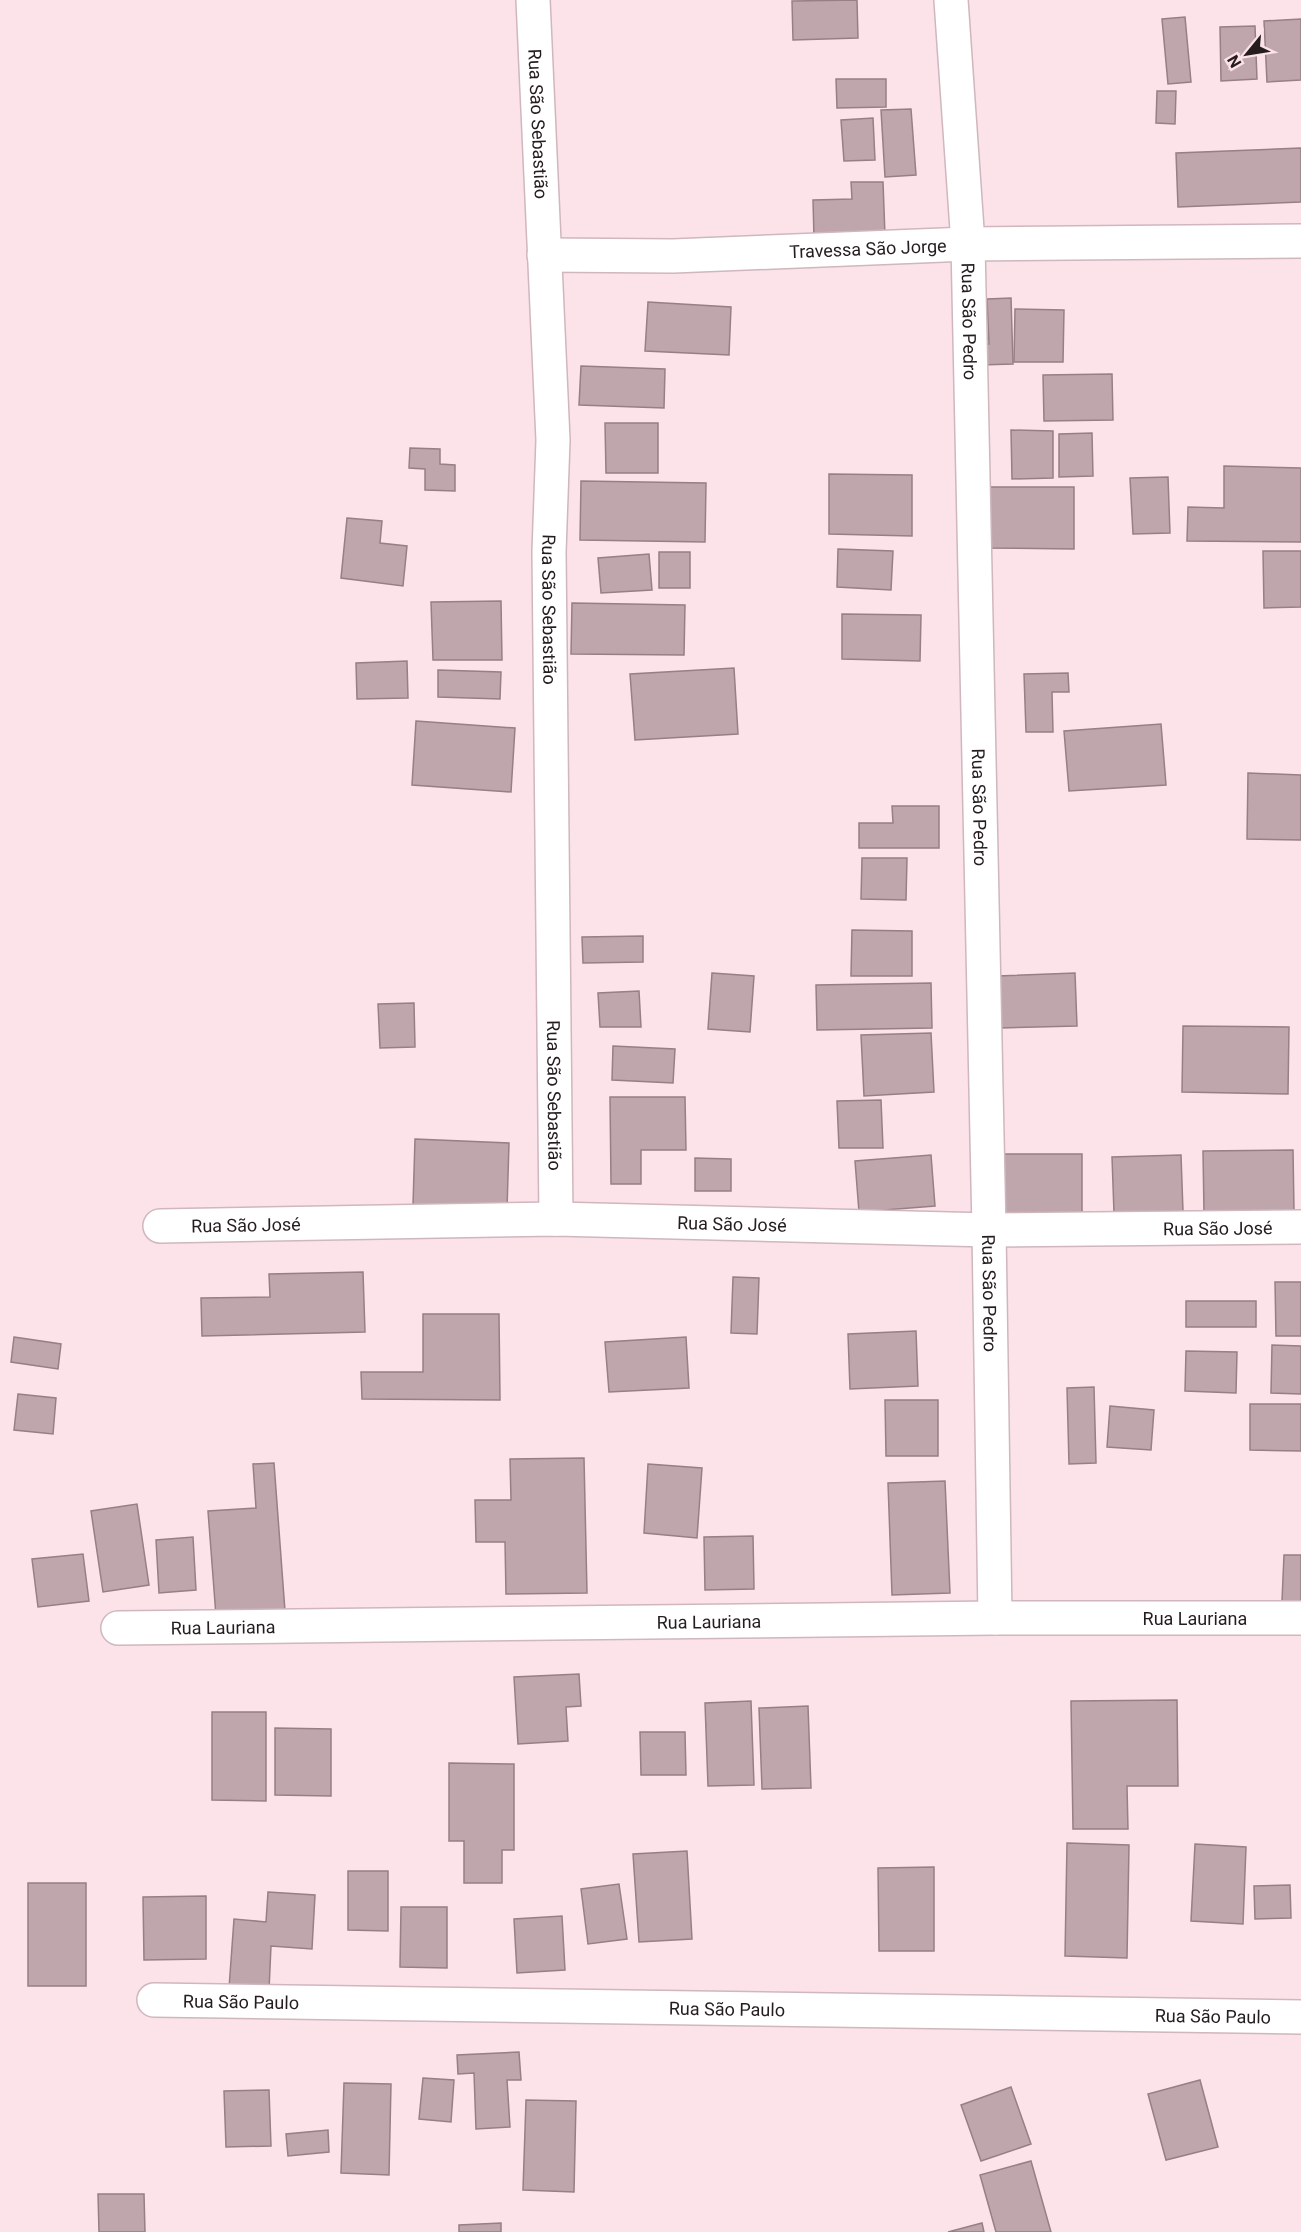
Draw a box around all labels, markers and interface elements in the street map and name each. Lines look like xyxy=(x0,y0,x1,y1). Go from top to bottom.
north arrow xyxy=(1217,24,1277,84)
street label: Rua São Sebastião xyxy=(525,48,553,199)
text: N xyxy=(1223,52,1245,71)
street label: Travessa São Jorge xyxy=(789,234,947,262)
street label: Rua São Pedro xyxy=(958,262,981,380)
street label: Rua São Sebastião xyxy=(538,534,561,685)
street label: Rua São Pedro xyxy=(968,748,992,866)
street label: Rua São Sebastião xyxy=(543,1020,566,1171)
street label: Rua São José xyxy=(677,1212,787,1235)
street label: Rua São José xyxy=(191,1213,301,1236)
street label: Rua São José xyxy=(1163,1217,1273,1239)
street label: Rua São Pedro xyxy=(979,1234,1001,1352)
street label: Rua Lauriana xyxy=(1143,1608,1247,1629)
street label: Rua Lauriana xyxy=(656,1610,761,1632)
street label: Rua Lauriana xyxy=(170,1616,276,1638)
street label: Rua São Paulo xyxy=(183,1990,299,2013)
street label: Rua São Paulo xyxy=(669,1997,785,2020)
street label: Rua São Paulo xyxy=(1155,2004,1271,2027)

